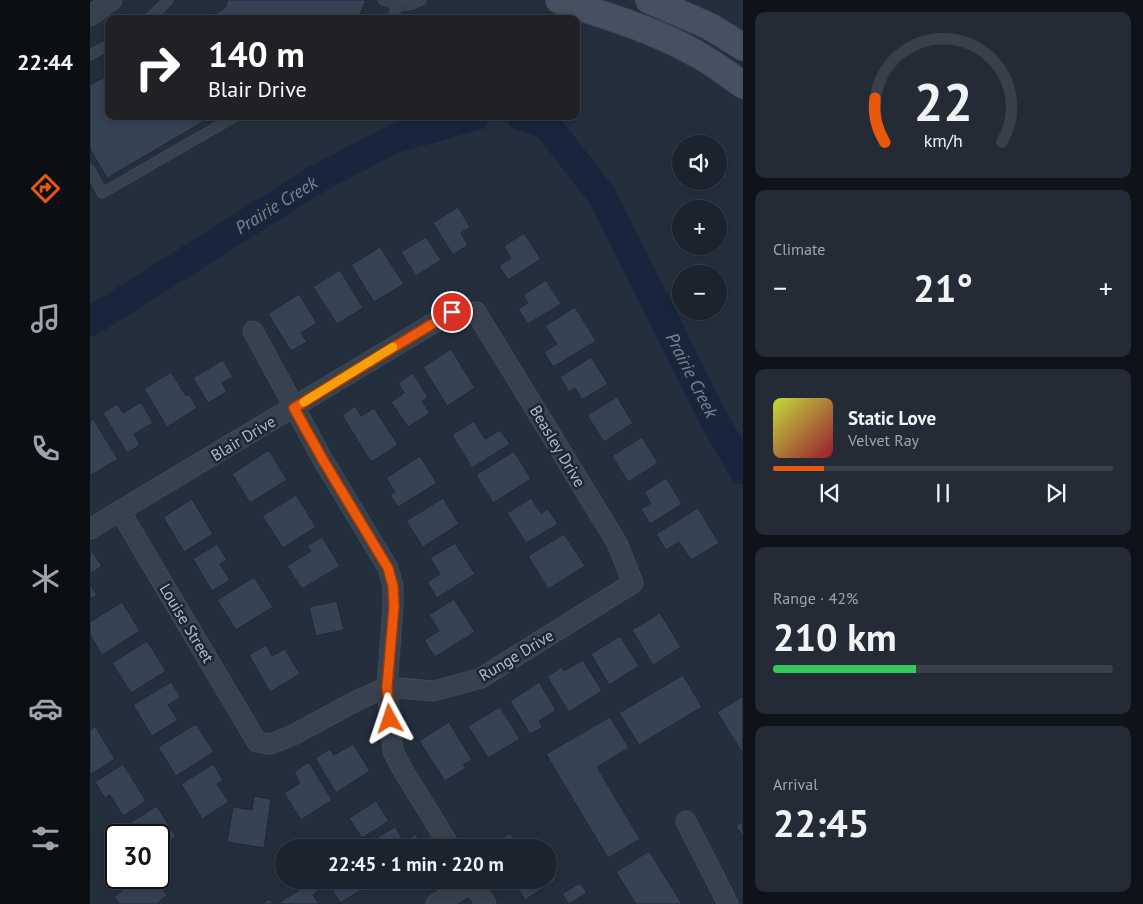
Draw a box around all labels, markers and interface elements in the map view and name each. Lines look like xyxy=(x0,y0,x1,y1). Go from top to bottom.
text: 140 m xyxy=(208,31,305,77)
icon: right xyxy=(125,35,190,100)
text: 22:44 xyxy=(17,48,73,76)
text: 22 xyxy=(914,68,972,135)
text: Blair Drive xyxy=(208,75,307,103)
text: km/h xyxy=(923,129,963,152)
map controls xyxy=(672,135,727,320)
button: sound xyxy=(672,135,727,190)
water label: Prairie Creek xyxy=(231,170,322,239)
icon: directions xyxy=(28,171,63,206)
button: + xyxy=(672,200,727,255)
text: Climate xyxy=(773,239,825,259)
text: 21° xyxy=(913,263,973,312)
button: − xyxy=(672,265,727,320)
text: − xyxy=(773,269,787,306)
text: + xyxy=(1099,269,1113,306)
pin xyxy=(431,291,473,333)
icon: arrive xyxy=(438,298,466,326)
icon: music xyxy=(28,301,63,336)
water label: Prairie Creek xyxy=(661,329,724,422)
street label: Beasley Drive xyxy=(526,402,590,490)
text: Static Love xyxy=(848,406,936,430)
street label: Blair Drive xyxy=(207,411,279,465)
text: Velvet Ray xyxy=(848,430,919,450)
icon: phone xyxy=(28,431,63,466)
icon: previous xyxy=(816,479,844,507)
icon: pause xyxy=(929,479,957,507)
icon: next xyxy=(1042,479,1070,507)
icon: climate xyxy=(28,561,63,596)
street label: Louise Street xyxy=(156,580,219,667)
text: Range · 42% xyxy=(773,588,858,608)
text: 210 km xyxy=(773,612,897,661)
street label: Runge Drive xyxy=(475,625,557,685)
icon: car xyxy=(28,691,63,726)
position arrow xyxy=(363,692,415,744)
text: Arrival xyxy=(773,774,818,794)
text: 22:45 xyxy=(773,798,869,847)
icon: filters xyxy=(28,821,63,856)
speed limit sign: 30 xyxy=(105,824,170,889)
text: 22:45 · 1 min · 220 m xyxy=(328,852,504,876)

